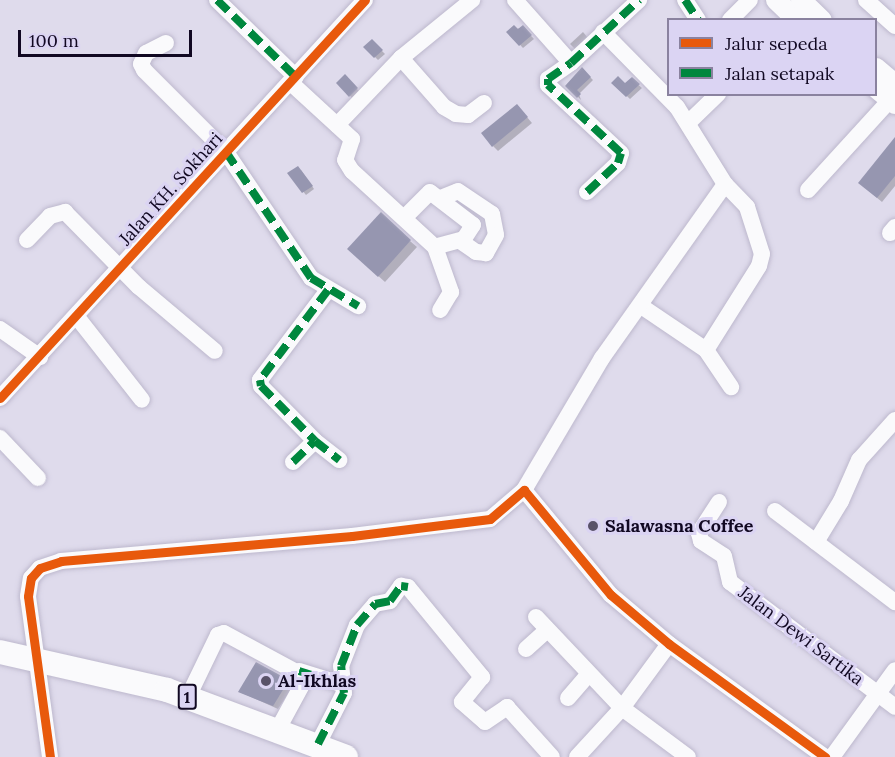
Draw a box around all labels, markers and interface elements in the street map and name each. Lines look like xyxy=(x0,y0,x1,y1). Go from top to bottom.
scale bar xyxy=(21,18,195,56)
legend xyxy=(667,18,877,96)
text: 100 m xyxy=(29,29,79,52)
text: Jalur sepeda xyxy=(725,32,827,55)
text: Jalan setapak xyxy=(725,62,835,85)
street label: Jalan KH. Sokhari xyxy=(115,128,227,250)
place label: Salawasna Coffee xyxy=(605,515,753,537)
marker: Salawasna Coffee xyxy=(586,519,600,533)
street label: Jalan Dewi Sartika xyxy=(734,582,868,690)
place label: Al-Ikhlas xyxy=(278,670,356,692)
marker: Al-Ikhlas xyxy=(259,674,273,688)
road number: 1 xyxy=(176,684,198,710)

